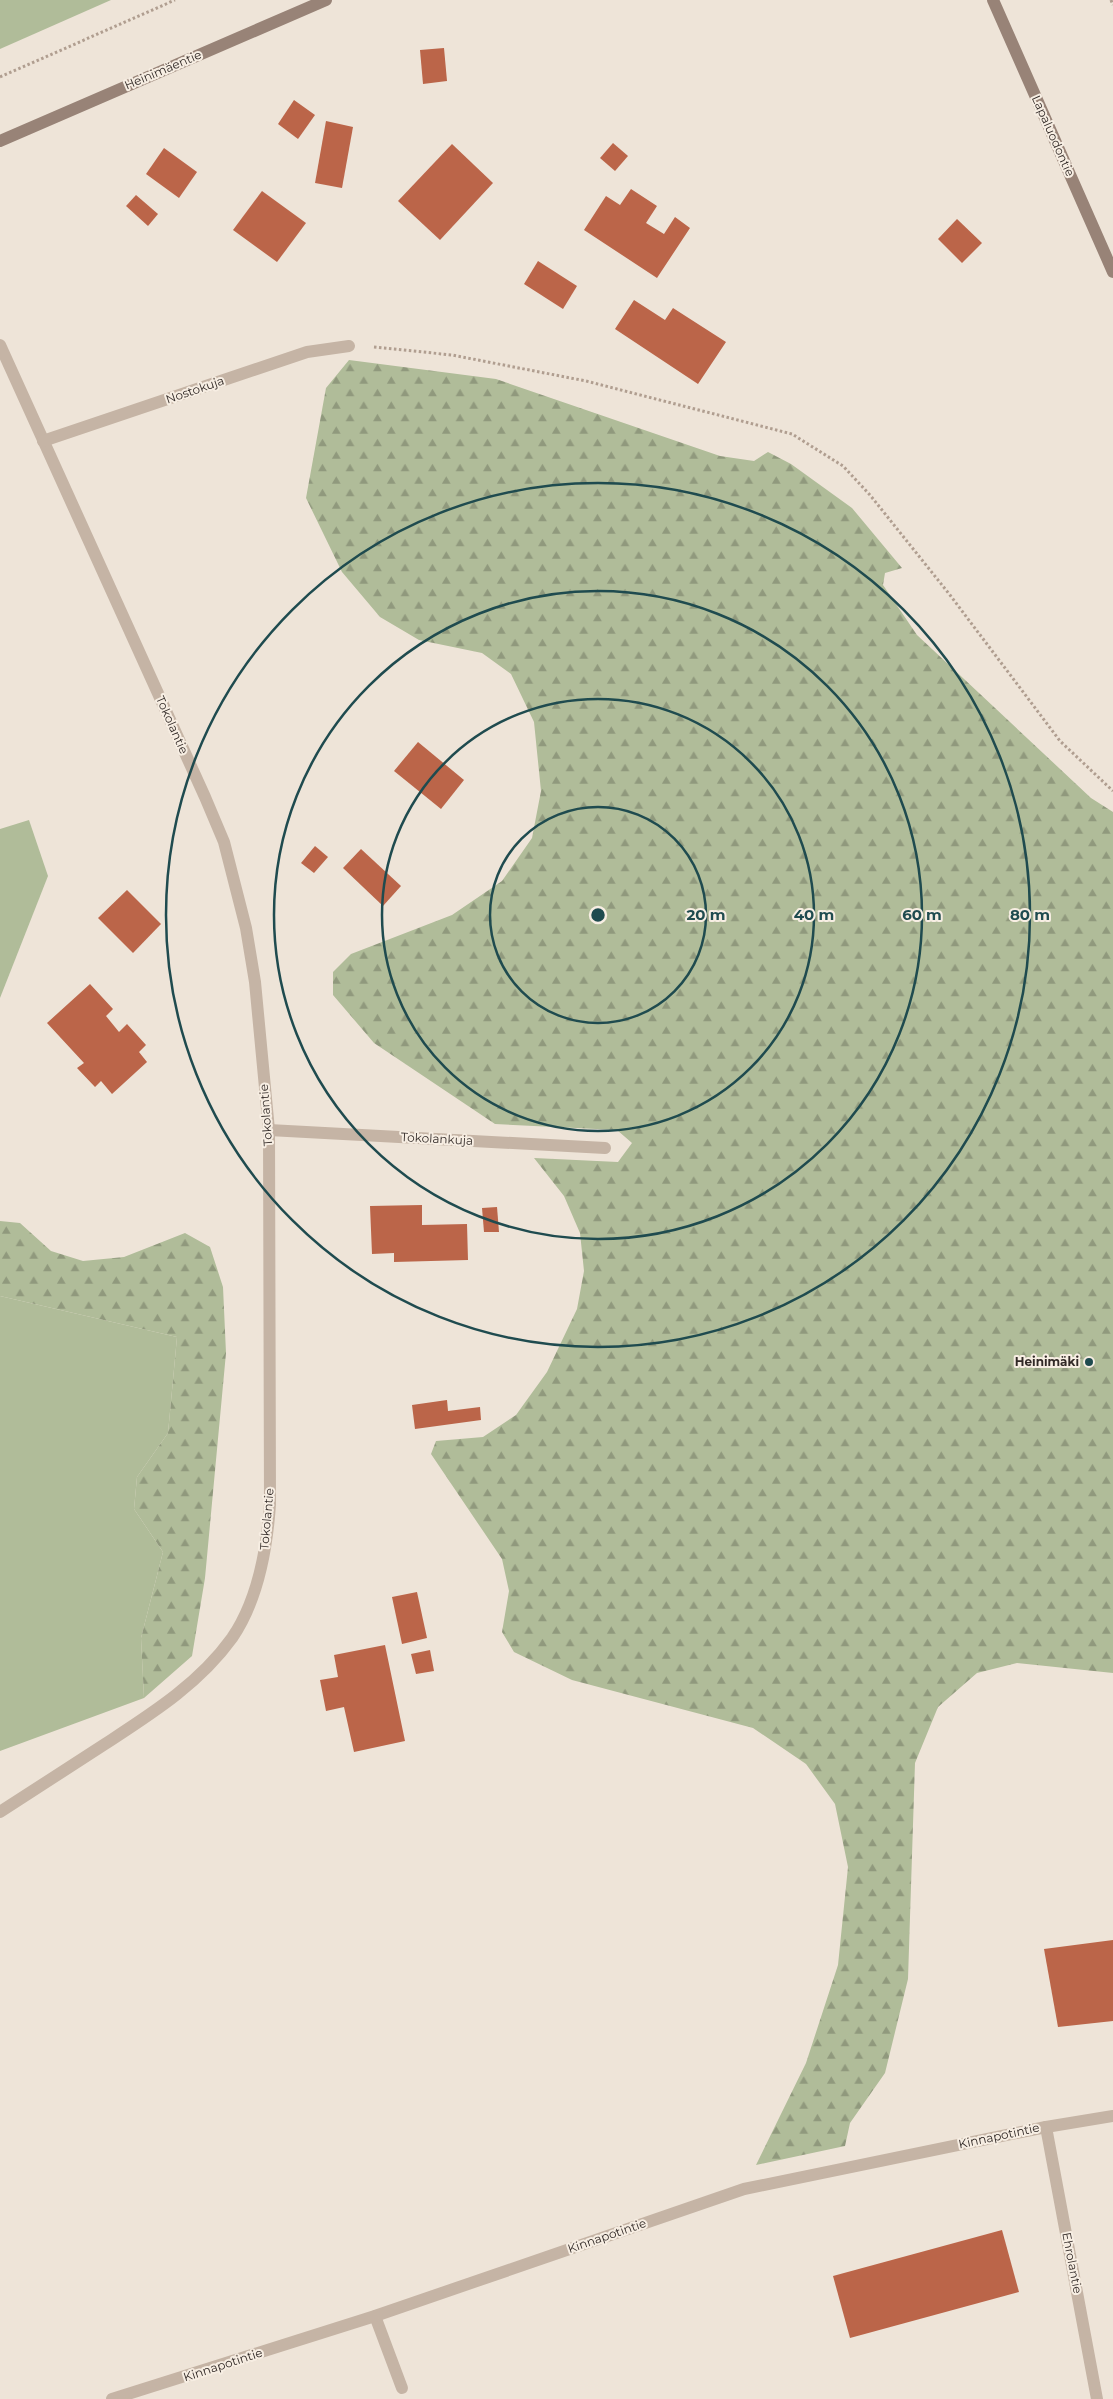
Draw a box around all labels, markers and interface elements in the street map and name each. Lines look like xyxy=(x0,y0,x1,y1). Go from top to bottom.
street label: Heinimäentie xyxy=(122,47,204,92)
street label: Lapaluodontie xyxy=(1029,93,1078,179)
street label: Nostokuja xyxy=(164,373,226,407)
street label: Tokolantie xyxy=(153,693,192,756)
text: 20 m xyxy=(686,905,726,924)
text: 40 m xyxy=(794,905,834,924)
text: 60 m xyxy=(902,905,942,924)
text: 80 m xyxy=(1010,905,1050,924)
centre of rings xyxy=(589,906,607,924)
street label: Tokolantie xyxy=(256,1084,275,1146)
street label: Tokolankuja xyxy=(401,1129,473,1148)
place label: Heinimäki xyxy=(1015,1354,1079,1369)
marker: Heinimäki xyxy=(1083,1356,1095,1368)
street label: Tokolantie xyxy=(256,1487,277,1550)
street label: Kinnapotintie xyxy=(957,2120,1041,2151)
street label: Kinnapotintie xyxy=(565,2215,648,2256)
street label: Ehrolantie xyxy=(1059,2231,1086,2295)
street label: Kinnapotintie xyxy=(181,2345,264,2384)

